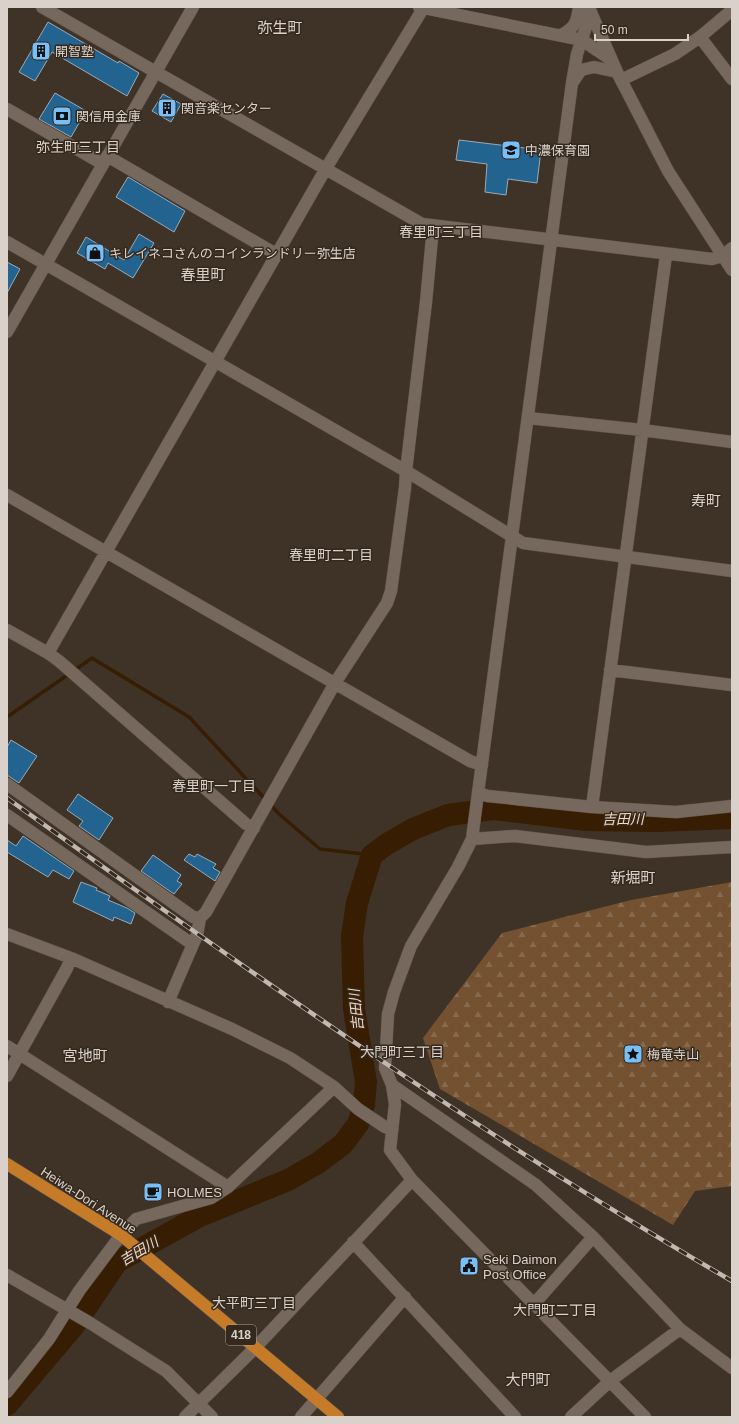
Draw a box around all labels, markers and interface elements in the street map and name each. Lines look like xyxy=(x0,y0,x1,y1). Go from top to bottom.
scale bar xyxy=(595,16,688,42)
district label: 弥生町 xyxy=(257,19,303,36)
text: 50 m xyxy=(601,23,628,37)
building icon: 開智塾 xyxy=(30,40,52,62)
place label: 開智塾 xyxy=(55,44,94,59)
building icon: 関音楽センター xyxy=(156,97,178,119)
place label: 関音楽センター xyxy=(181,101,272,116)
bank icon: 関信用金庫 xyxy=(51,105,73,127)
place label: 関信用金庫 xyxy=(76,109,141,124)
district label: 弥生町三丁目 xyxy=(36,139,120,155)
school or university icon: 中濃保育園 xyxy=(500,139,522,161)
place label: 中濃保育園 xyxy=(525,143,590,158)
district label: 春里町三丁目 xyxy=(399,224,483,240)
shop icon: キレイネコさんのコインランドリー弥生店 xyxy=(84,242,106,264)
place label: キレイネコさんのコインランドリー弥生店 xyxy=(109,246,356,261)
district label: 春里町 xyxy=(180,266,226,283)
district label: 寿町 xyxy=(691,492,721,509)
district label: 春里町二丁目 xyxy=(289,547,373,563)
district label: 春里町一丁目 xyxy=(172,778,256,794)
water label: 吉田川 xyxy=(602,811,646,827)
district label: 新堀町 xyxy=(610,869,656,886)
water label: 吉田川 xyxy=(346,986,366,1032)
place icon: 梅竜寺山 xyxy=(622,1043,644,1065)
district label: 大門町三丁目 xyxy=(360,1044,444,1060)
district label: 宮地町 xyxy=(62,1047,108,1064)
place label: 梅竜寺山 xyxy=(647,1047,699,1062)
street label: Heiwa-Dori Avenue xyxy=(38,1164,139,1237)
cafe icon: HOLMES xyxy=(142,1181,164,1203)
place label: HOLMES xyxy=(167,1185,222,1200)
water label: 吉田川 xyxy=(117,1232,163,1269)
place label: Seki Daimon Post Office xyxy=(483,1252,557,1282)
public building icon: Seki Daimon Post Office xyxy=(458,1255,480,1277)
district label: 大平町三丁目 xyxy=(212,1295,296,1311)
district label: 大門町二丁目 xyxy=(513,1302,597,1318)
road number: 418 xyxy=(226,1325,256,1345)
district label: 大門町 xyxy=(505,1371,551,1388)

